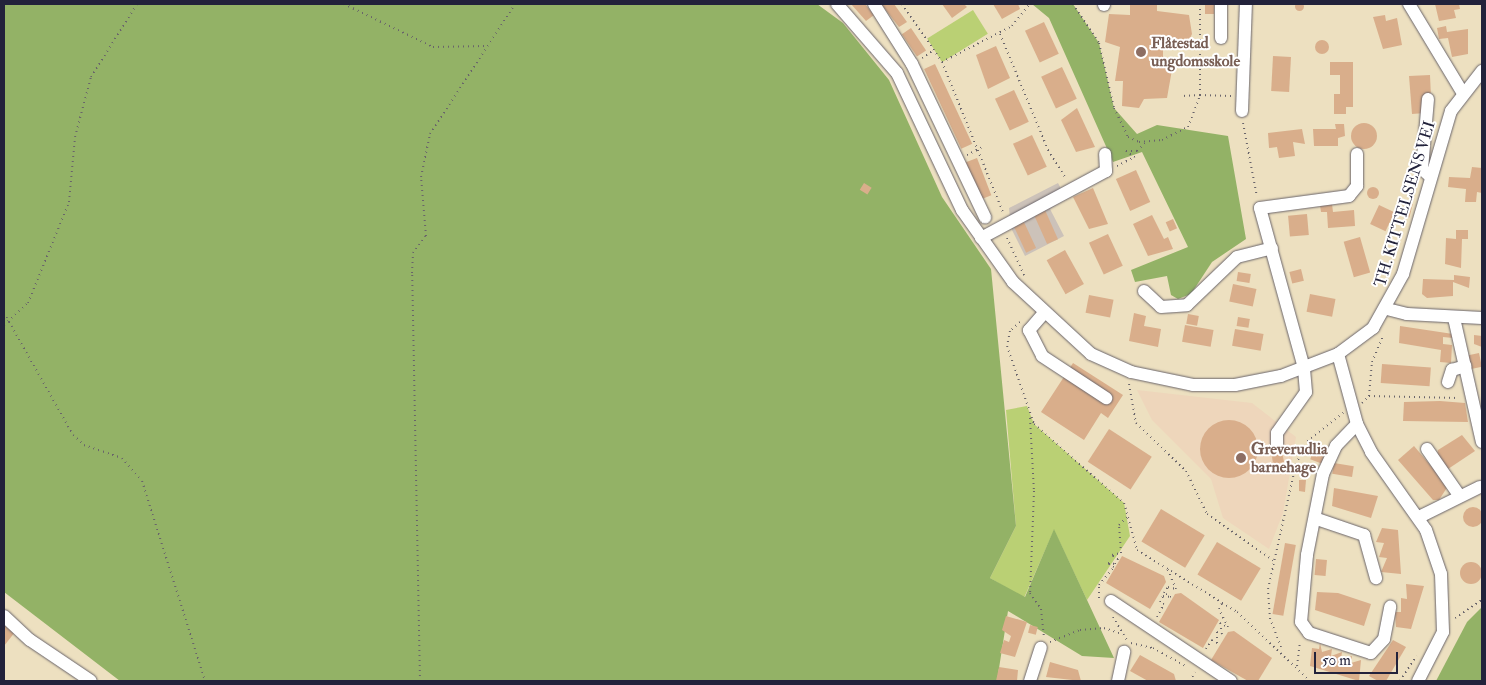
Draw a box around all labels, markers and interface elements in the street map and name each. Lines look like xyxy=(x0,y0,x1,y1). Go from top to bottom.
place label: Flåtestad ungdomsskole xyxy=(1151,33,1240,71)
marker: Flåtestad ungdomsskole xyxy=(1135,46,1147,58)
street label: TH. KITTELSENS VEI xyxy=(1371,119,1439,289)
place label: Greverudlia barnehage xyxy=(1251,439,1328,477)
marker: Greverudlia barnehage xyxy=(1235,452,1247,464)
scale bar xyxy=(1316,642,1400,674)
text: 50 m xyxy=(1322,651,1351,670)

